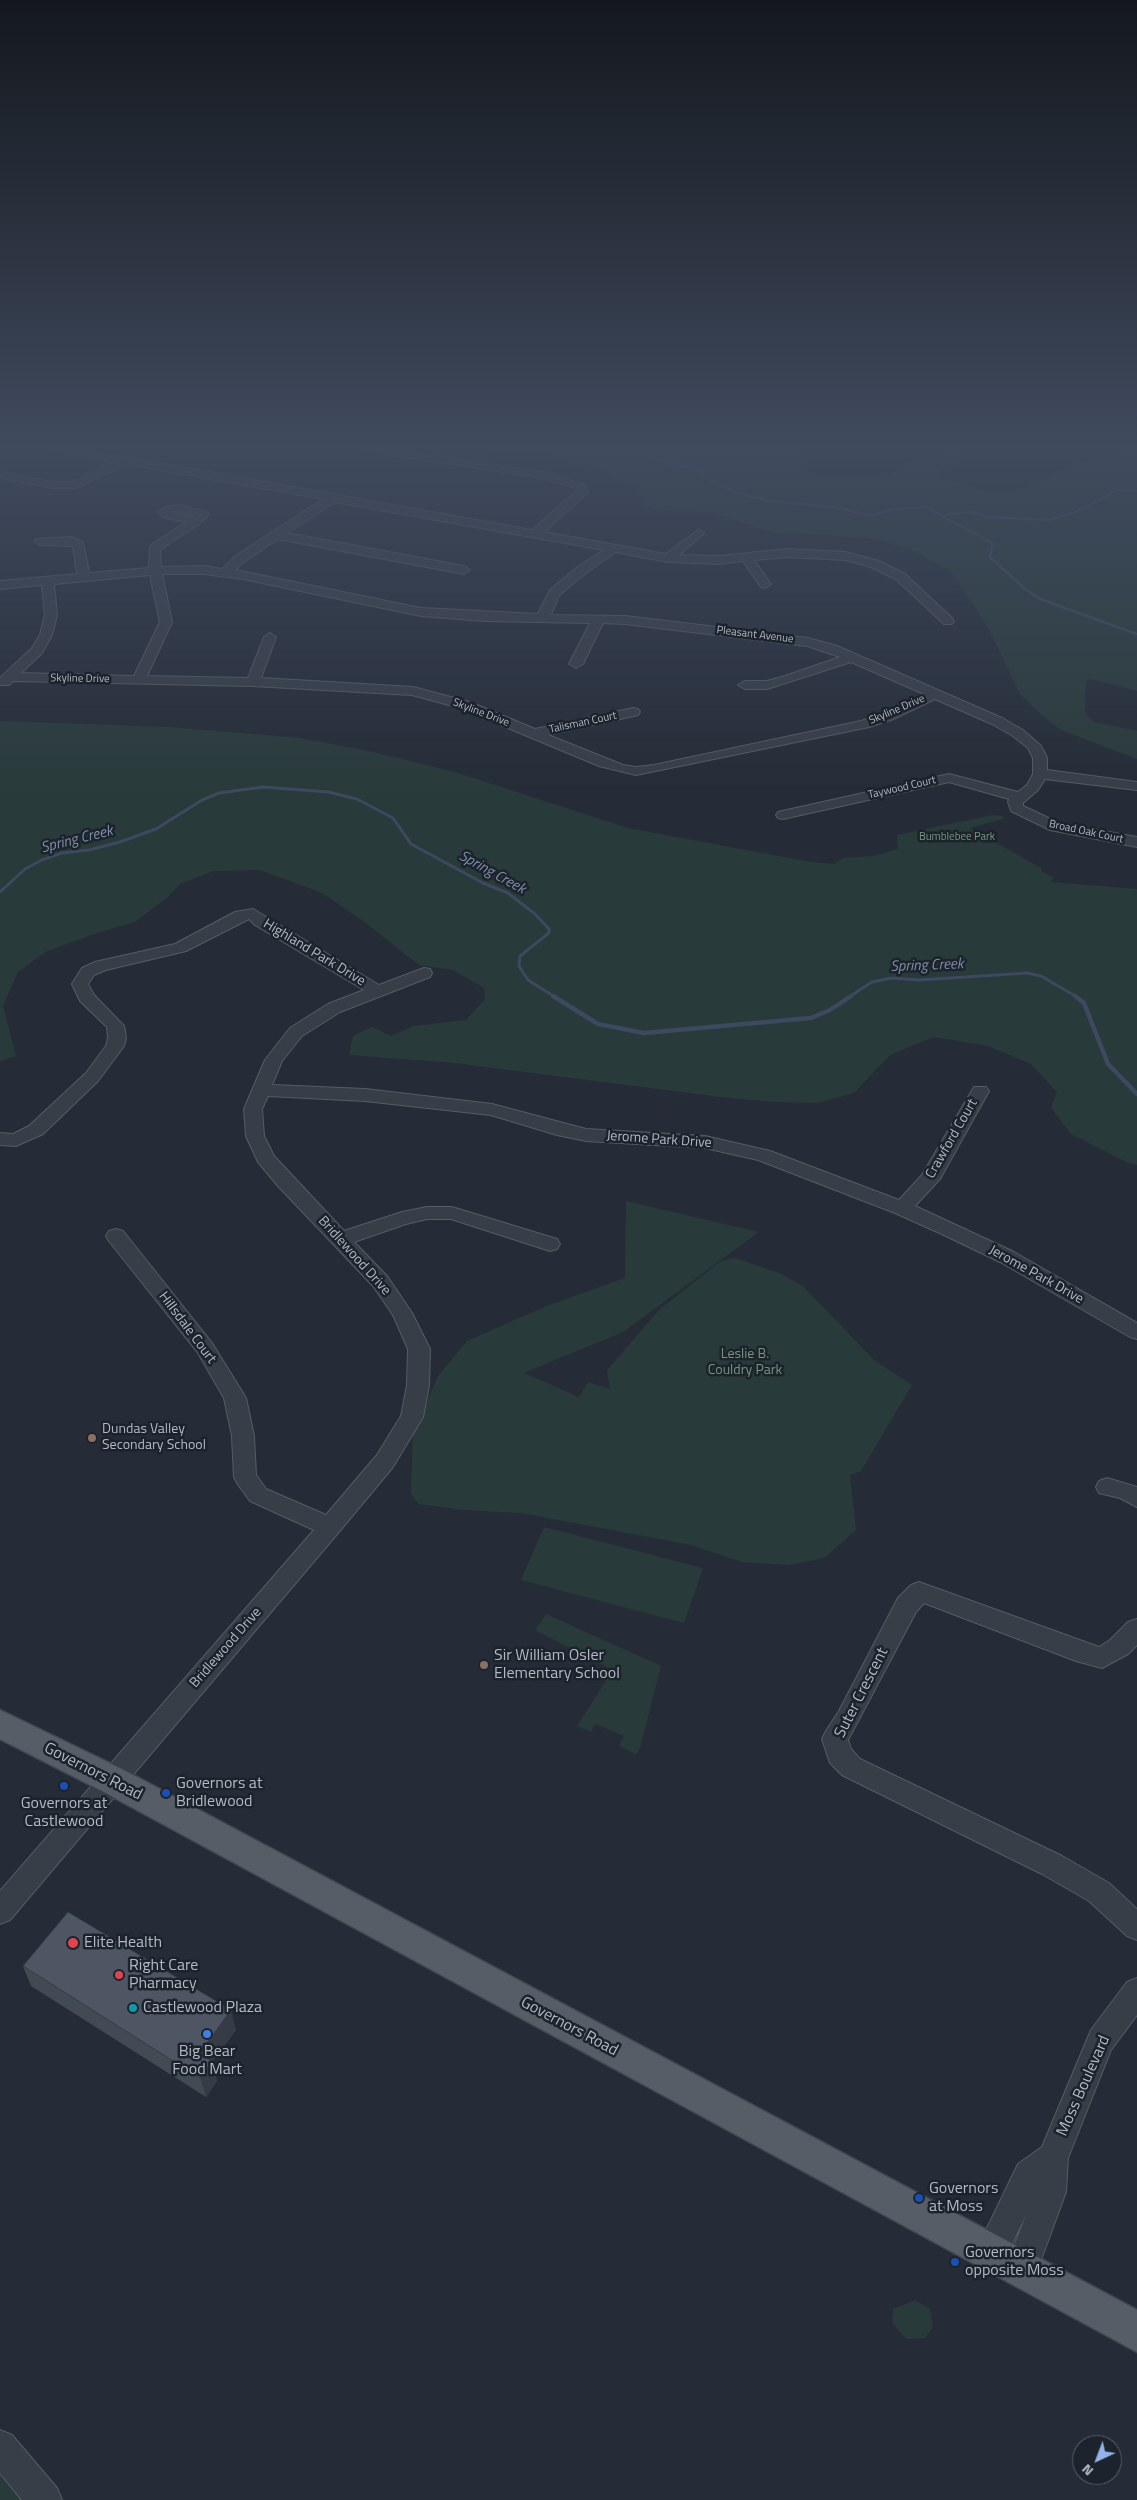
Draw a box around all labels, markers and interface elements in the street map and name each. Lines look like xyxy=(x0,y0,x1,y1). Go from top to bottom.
street label: Pleasant Avenue xyxy=(716,624,794,646)
street label: Skyline Drive xyxy=(50,672,110,686)
street label: Skyline Drive xyxy=(867,692,927,728)
street label: Skyline Drive xyxy=(451,696,511,730)
street label: Talisman Court xyxy=(548,709,618,737)
street label: Taywood Court xyxy=(867,774,937,802)
street label: Broad Oak Court xyxy=(1048,818,1124,846)
water label: Spring Creek xyxy=(39,822,115,858)
park label: Bumblebee Park xyxy=(919,830,995,844)
water label: Spring Creek xyxy=(456,847,528,899)
street label: Highland Park Drive xyxy=(260,916,368,990)
water label: Spring Creek xyxy=(890,956,964,976)
street label: Crawford Court xyxy=(922,1096,982,1182)
street label: Jerome Park Drive xyxy=(606,1128,712,1152)
street label: Bridlewood Drive xyxy=(314,1213,394,1299)
street label: Jerome Park Drive xyxy=(986,1242,1086,1308)
street label: Hillsdale Court xyxy=(155,1289,219,1367)
park label: Leslie B. Couldry Park xyxy=(708,1347,782,1380)
place label: Dundas Valley Secondary School xyxy=(102,1422,206,1454)
marker: Dundas Valley Secondary School xyxy=(86,1432,98,1444)
street label: Bridlewood Drive xyxy=(187,1605,265,1691)
street label: Suter Crescent xyxy=(831,1645,893,1741)
place label: Sir William Osler Elementary School xyxy=(494,1646,620,1684)
marker: Sir William Osler Elementary School xyxy=(478,1659,490,1671)
street label: Governors Road xyxy=(41,1739,145,1805)
place label: Governors at Bridlewood xyxy=(176,1774,262,1812)
marker: Governors at Castlewood xyxy=(58,1780,70,1792)
marker: Governors at Bridlewood xyxy=(160,1787,172,1799)
place label: Governors at Castlewood xyxy=(21,1794,107,1832)
place label: Elite Health xyxy=(84,1933,162,1953)
marker: Elite Health xyxy=(66,1936,80,1950)
place label: Right Care Pharmacy xyxy=(129,1956,198,1994)
marker: Right Care Pharmacy xyxy=(113,1969,125,1981)
street label: Governors Road xyxy=(517,1993,621,2061)
place label: Castlewood Plaza xyxy=(143,1998,262,2018)
marker: Castlewood Plaza xyxy=(127,2002,139,2014)
marker: Big Bear Food Mart xyxy=(201,2028,213,2040)
street label: Moss Boulevard xyxy=(1053,2033,1115,2139)
place label: Big Bear Food Mart xyxy=(172,2042,242,2080)
place label: Governors at Moss xyxy=(929,2179,998,2217)
marker: Governors at Moss xyxy=(913,2192,925,2204)
place label: Governors opposite Moss xyxy=(965,2243,1064,2281)
marker: Governors opposite Moss xyxy=(949,2256,961,2268)
north arrow xyxy=(1072,2435,1122,2485)
text: N xyxy=(1076,2460,1098,2482)

